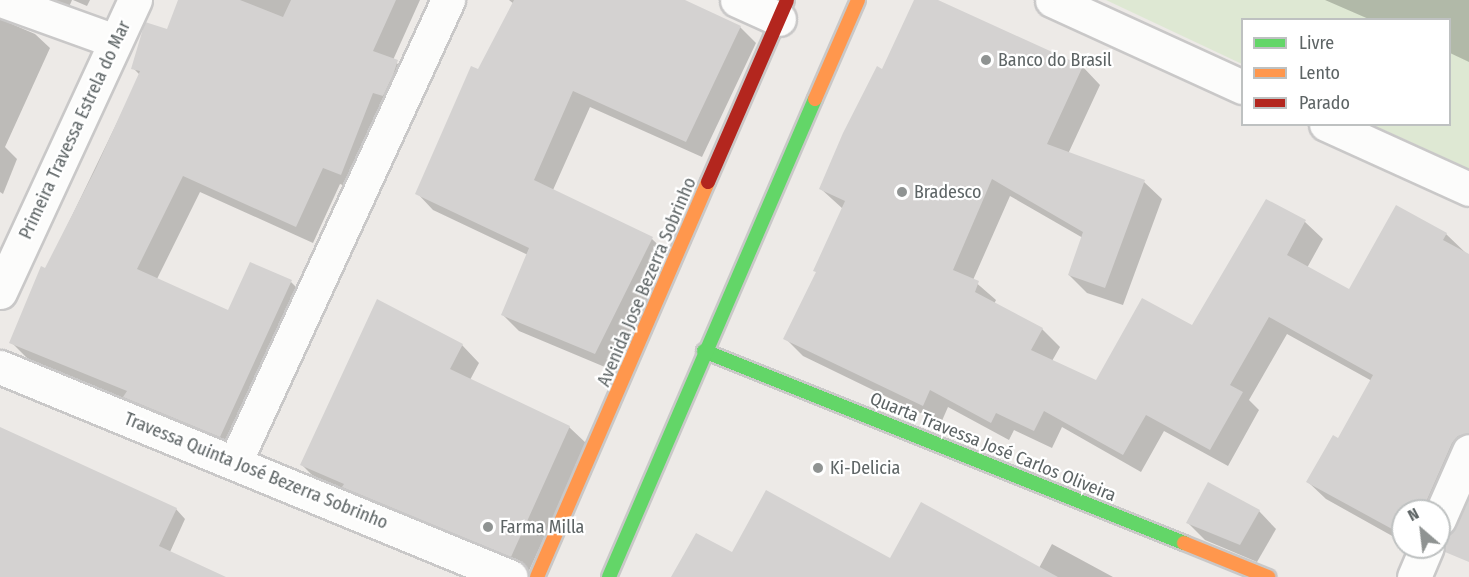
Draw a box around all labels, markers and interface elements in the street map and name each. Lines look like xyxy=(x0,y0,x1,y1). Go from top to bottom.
street label: Primeira Travessa Estrela do Mar xyxy=(15,17,135,243)
legend xyxy=(1241,18,1451,126)
text: Livre xyxy=(1299,32,1334,54)
place label: Banco do Brasil xyxy=(998,49,1112,71)
marker: Banco do Brasil xyxy=(979,53,993,67)
text: Lento xyxy=(1299,62,1340,84)
text: Parado xyxy=(1299,92,1350,114)
street label: Avenida Jose Bezerra Sobrinho xyxy=(593,174,701,390)
place label: Bradesco xyxy=(914,181,981,203)
marker: Bradesco xyxy=(895,185,909,199)
street label: Quarta Travessa José Carlos Oliveira xyxy=(867,388,1119,506)
street label: Travessa Quinta José Bezerra Sobrinho xyxy=(121,408,391,534)
place label: Ki-Delicia xyxy=(830,457,900,479)
marker: Ki-Delicia xyxy=(811,461,825,475)
north arrow xyxy=(1391,499,1451,559)
text: N xyxy=(1405,504,1422,525)
place label: Farma Milla xyxy=(500,516,584,538)
marker: Farma Milla xyxy=(481,520,495,534)

